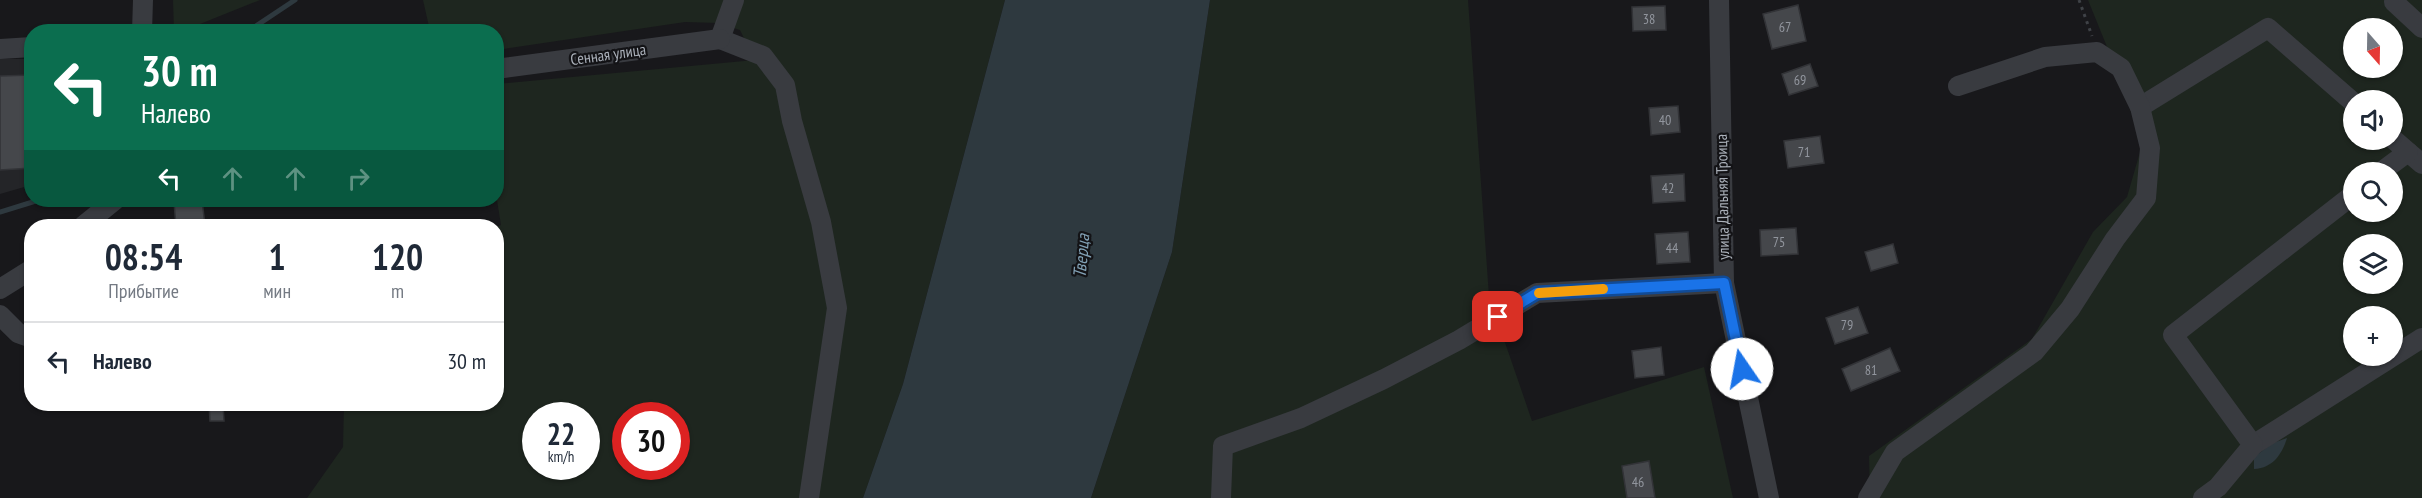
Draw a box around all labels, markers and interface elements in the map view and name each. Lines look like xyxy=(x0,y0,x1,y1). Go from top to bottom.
house number: 38 xyxy=(1643,10,1655,28)
house number: 67 xyxy=(1779,18,1791,36)
north arrow xyxy=(2343,18,2403,78)
map controls xyxy=(2343,18,2403,366)
street label: Сенная улица xyxy=(569,39,647,69)
text: 30 m xyxy=(141,43,218,98)
icon: left xyxy=(42,48,120,126)
house number: 69 xyxy=(1794,71,1806,89)
button: sound xyxy=(2343,90,2403,150)
text: Налево xyxy=(141,96,211,130)
house number: 40 xyxy=(1659,111,1671,129)
street label: улица Дальняя Троица xyxy=(1711,134,1733,260)
house number: 71 xyxy=(1798,143,1810,161)
icon: left xyxy=(153,162,186,195)
icon: ahead xyxy=(216,162,249,195)
icon: ahead xyxy=(279,162,312,195)
icon: right xyxy=(342,162,375,195)
button: search xyxy=(2343,162,2403,222)
house number: 42 xyxy=(1662,179,1674,197)
water label: Тверца xyxy=(1068,232,1094,279)
text: 08:54 xyxy=(105,233,183,280)
text: 1 xyxy=(269,233,286,280)
text: 120 xyxy=(372,233,423,280)
house number: 75 xyxy=(1773,233,1785,251)
button: layers xyxy=(2343,234,2403,294)
house number: 44 xyxy=(1666,239,1679,257)
text: Прибытие xyxy=(108,278,179,304)
text: мин xyxy=(263,278,291,304)
text: m xyxy=(391,278,404,304)
pin xyxy=(1472,291,1523,342)
icon: arrive xyxy=(1481,300,1514,333)
button: + xyxy=(2343,306,2403,366)
house number: 79 xyxy=(1841,316,1853,334)
position arrow xyxy=(1710,337,1774,401)
icon: left xyxy=(42,345,75,378)
text: Налево xyxy=(93,347,152,375)
text: 30 m xyxy=(447,347,486,375)
house number: 81 xyxy=(1865,361,1877,379)
speed limit sign: 30 xyxy=(612,402,690,480)
text: 22 xyxy=(547,414,575,453)
text: km/h xyxy=(548,447,574,466)
house number: 46 xyxy=(1632,473,1644,491)

